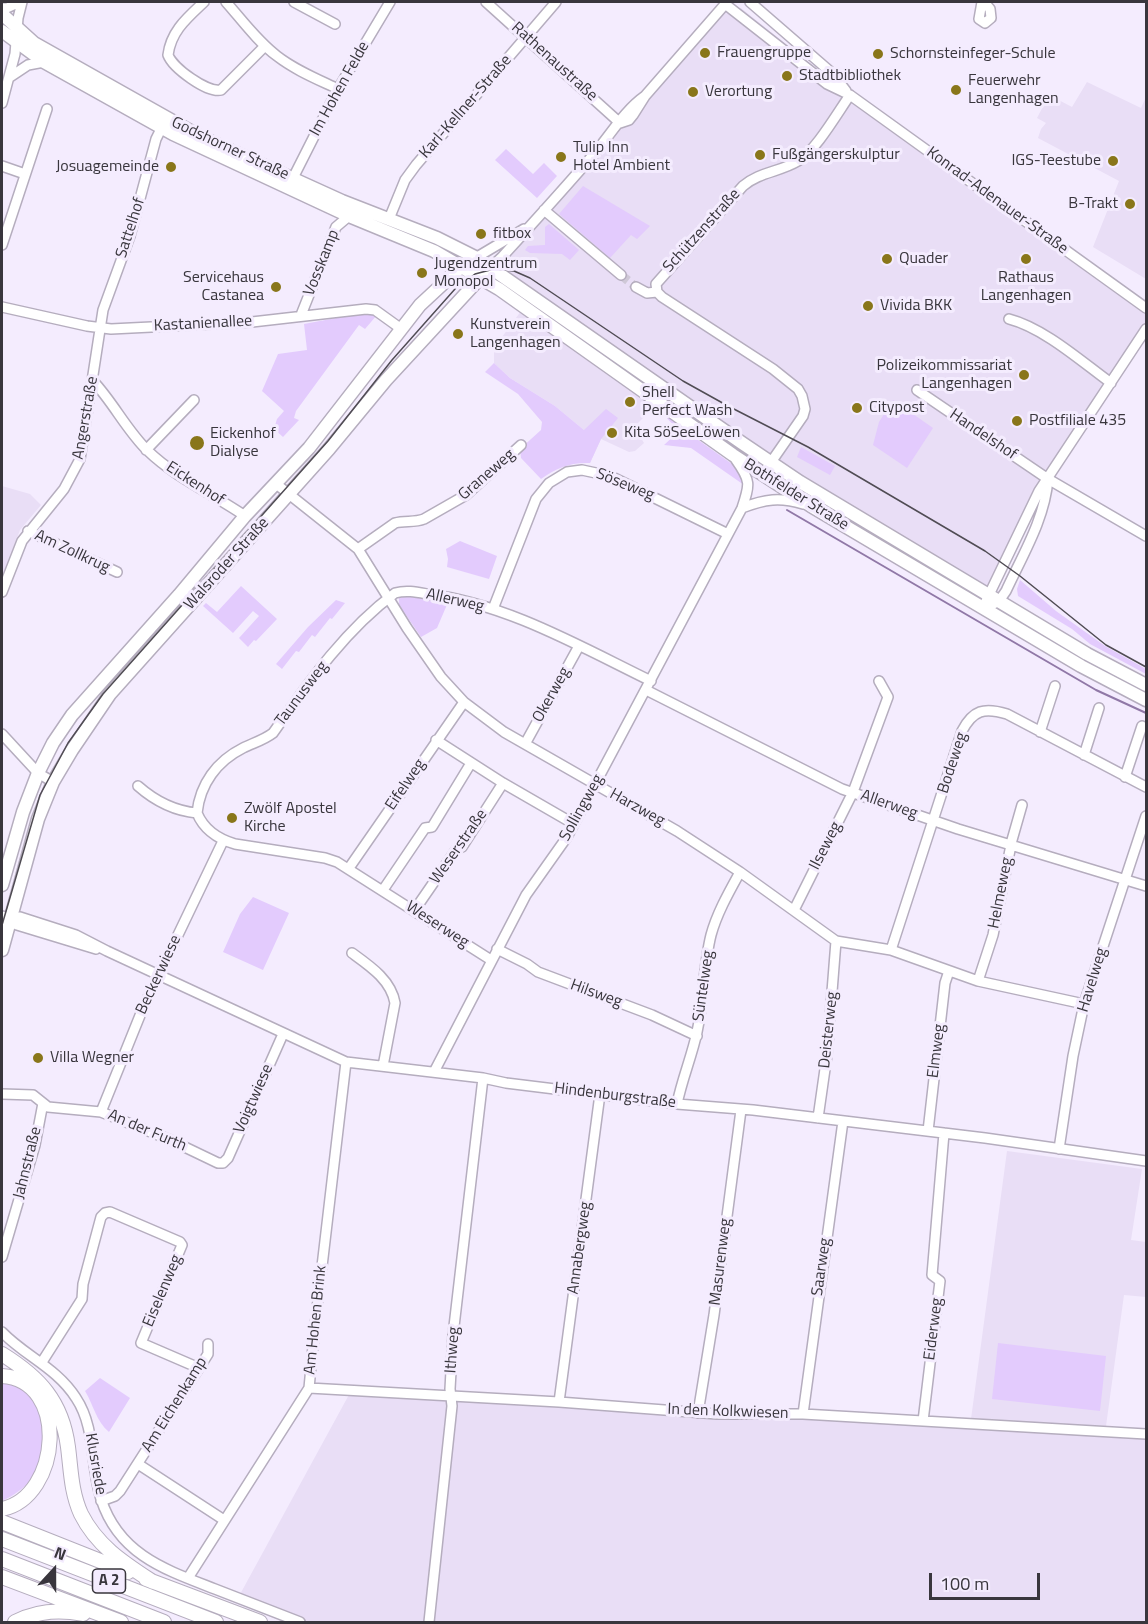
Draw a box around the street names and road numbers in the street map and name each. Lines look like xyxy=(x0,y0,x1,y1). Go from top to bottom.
street label: Rathenaustraße xyxy=(507,18,601,106)
street label: Im Hohen Felde xyxy=(306,38,374,140)
street label: Karl-Kellner-Straße xyxy=(416,51,516,163)
street label: Godshorner Straße xyxy=(168,113,292,185)
street label: Konrad-Adenauer-Straße xyxy=(922,143,1072,259)
street label: Schützenstraße xyxy=(659,185,745,277)
street label: Sattelhof xyxy=(112,196,150,260)
street label: Vosskamp xyxy=(300,227,344,299)
street label: Kastanienallee xyxy=(153,312,253,336)
street label: Angerstraße xyxy=(69,375,103,461)
street label: Handelshof xyxy=(946,405,1020,465)
street label: Graneweg xyxy=(455,445,519,505)
street label: Bothfelder Straße xyxy=(740,455,852,535)
street label: Eickenhof xyxy=(162,458,228,510)
street label: Söseweg xyxy=(593,465,657,505)
street label: Walsroder Straße xyxy=(181,514,273,614)
street label: Am Zollkrug xyxy=(31,526,113,578)
street label: Allerweg xyxy=(424,585,486,617)
street label: Taunusweg xyxy=(271,658,333,730)
street label: Okerweg xyxy=(529,664,575,726)
street label: Bodeweg xyxy=(934,730,972,796)
street label: Eifelweg xyxy=(382,756,430,814)
street label: Sollingweg xyxy=(556,771,608,845)
street label: Harzweg xyxy=(606,785,668,831)
street label: Allerweg xyxy=(858,786,920,824)
street label: Weserstraße xyxy=(426,806,492,888)
street label: Ilseweg xyxy=(806,819,846,873)
street label: Helmeweg xyxy=(985,856,1017,930)
street label: Weserweg xyxy=(402,898,472,952)
street label: Beckerwiese xyxy=(132,932,186,1018)
street label: Havelweg xyxy=(1074,945,1112,1015)
street label: Süntelweg xyxy=(690,949,718,1023)
street label: Hilsweg xyxy=(567,976,625,1012)
street label: Deisterweg xyxy=(815,991,843,1069)
street label: Elmweg xyxy=(924,1023,950,1079)
street label: Voigtwiese xyxy=(230,1061,278,1137)
street label: Hindenburgstraße xyxy=(553,1079,677,1113)
street label: An der Furth xyxy=(105,1106,189,1156)
street label: Jahnstraße xyxy=(10,1125,46,1201)
street label: Annabergweg xyxy=(564,1200,596,1296)
street label: Masurenweg xyxy=(706,1217,736,1307)
street label: Saarweg xyxy=(808,1237,836,1297)
street label: Eiselenweg xyxy=(139,1252,187,1330)
street label: Am Hohen Brink xyxy=(301,1265,331,1375)
street label: Eiderweg xyxy=(921,1297,947,1361)
street label: Ithweg xyxy=(442,1326,464,1374)
street label: Am Eichenkamp xyxy=(138,1354,212,1456)
street label: In den Kolkwiesen xyxy=(667,1400,789,1424)
street label: Klusriede xyxy=(80,1432,110,1496)
road number: A 2 xyxy=(92,1569,126,1593)

